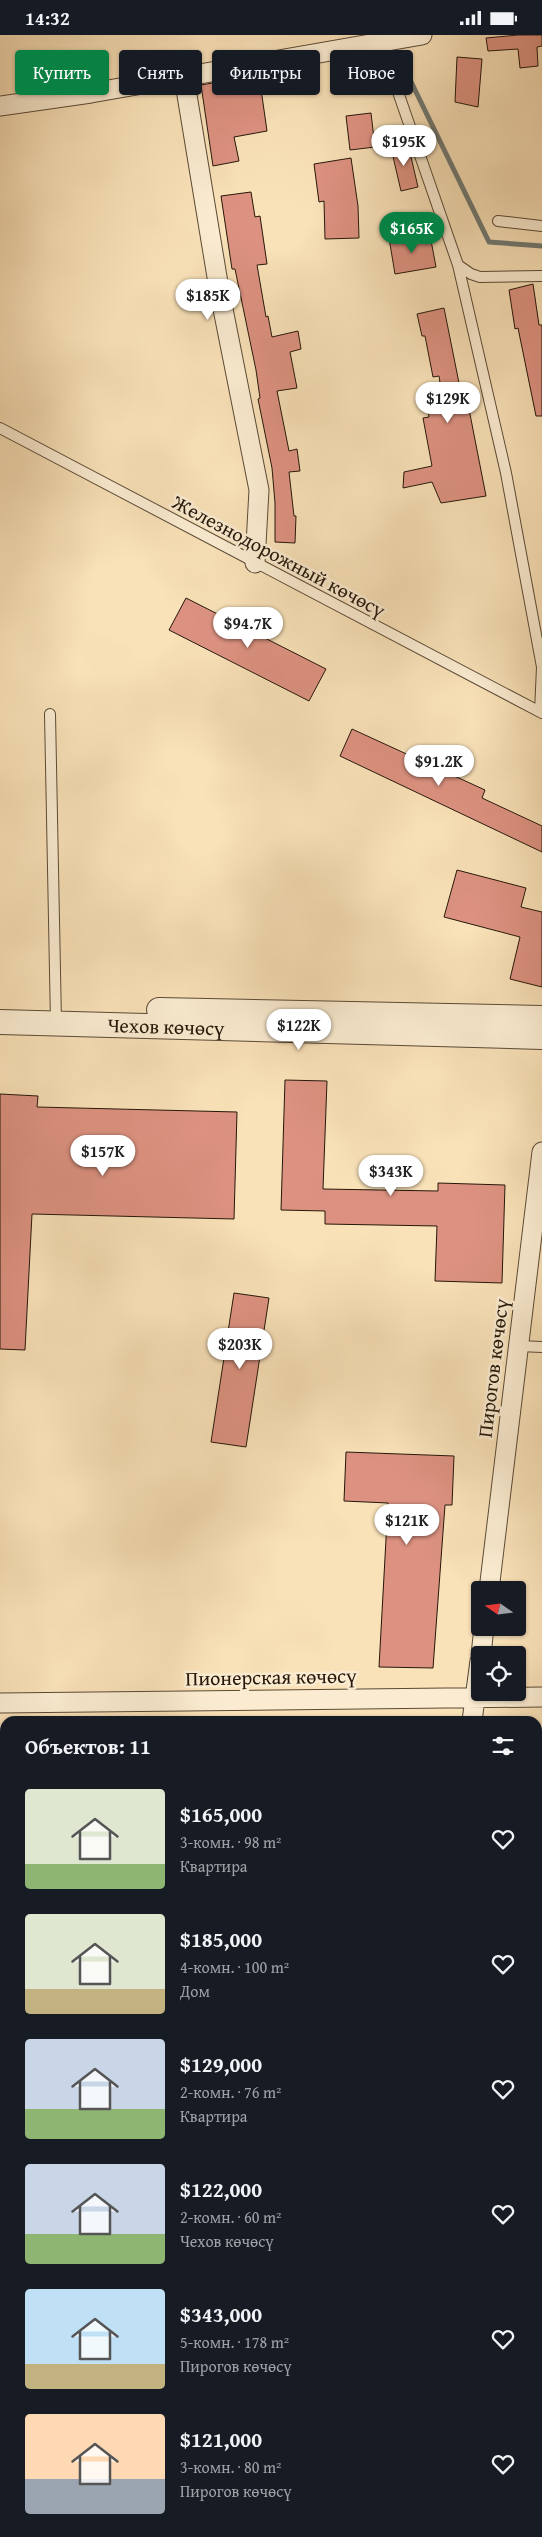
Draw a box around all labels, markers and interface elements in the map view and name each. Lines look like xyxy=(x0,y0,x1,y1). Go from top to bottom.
text: 14:32 xyxy=(25,4,70,32)
chip: Купить xyxy=(15,50,109,95)
chip: Снять xyxy=(119,50,202,95)
chip: Фильтры xyxy=(212,50,320,95)
chip: Новое xyxy=(330,50,413,95)
pin: $195K xyxy=(369,125,439,167)
text: $195K xyxy=(382,129,426,153)
pin: $165K xyxy=(377,211,447,254)
text: $165K xyxy=(390,216,434,240)
pin: $185K xyxy=(173,279,243,321)
text: $185K xyxy=(186,283,230,307)
pin: $129K xyxy=(413,381,483,424)
text: $129K xyxy=(426,386,470,410)
street label: Железнодорожный көчөсү xyxy=(167,487,391,624)
pin: $94.7K xyxy=(207,607,289,649)
text: $94.7K xyxy=(224,611,272,635)
pin: $91.2K xyxy=(398,745,480,787)
text: $91.2K xyxy=(415,749,463,773)
pin: $122K xyxy=(264,1009,334,1051)
street label: Чехов көчөсү xyxy=(107,1010,225,1042)
text: $122K xyxy=(277,1013,321,1037)
pin: $157K xyxy=(68,1135,138,1177)
text: $157K xyxy=(81,1139,125,1163)
pin: $343K xyxy=(356,1155,426,1197)
text: $343K xyxy=(369,1159,413,1183)
street label: Пирогов көчөсү xyxy=(470,1296,515,1439)
pin: $203K xyxy=(205,1327,275,1370)
text: $203K xyxy=(218,1332,262,1356)
pin: $121K xyxy=(372,1503,442,1546)
text: $121K xyxy=(385,1508,429,1532)
north arrow xyxy=(471,1581,526,1636)
map controls xyxy=(471,1581,526,1701)
button: locate xyxy=(471,1646,526,1701)
street label: Пионерская көчөсү xyxy=(185,1661,357,1692)
text: Объектов: 11 xyxy=(25,1731,151,1762)
icon: filters xyxy=(489,1732,517,1760)
text: $165,000 xyxy=(180,1799,262,1830)
icon: home xyxy=(65,1809,125,1869)
icon: heart xyxy=(489,1825,517,1853)
text: 3-комн. · 98 m² xyxy=(180,1830,281,1854)
text: Квартира xyxy=(180,1854,247,1878)
text: $185,000 xyxy=(180,1924,262,1955)
icon: home xyxy=(65,1934,125,1994)
icon: heart xyxy=(489,1950,517,1978)
text: 4-комн. · 100 m² xyxy=(180,1955,289,1979)
text: Дом xyxy=(180,1979,210,2003)
text: $129,000 xyxy=(180,2049,262,2080)
icon: home xyxy=(65,2059,125,2119)
icon: heart xyxy=(489,2075,517,2103)
text: 2-комн. · 76 m² xyxy=(180,2080,281,2104)
text: Квартира xyxy=(180,2104,247,2128)
text: $122,000 xyxy=(180,2174,262,2205)
icon: home xyxy=(65,2184,125,2244)
icon: heart xyxy=(489,2200,517,2228)
text: 2-комн. · 60 m² xyxy=(180,2205,281,2229)
text: Чехов көчөсү xyxy=(180,2229,274,2253)
text: $343,000 xyxy=(180,2299,262,2330)
icon: home xyxy=(65,2309,125,2369)
icon: heart xyxy=(489,2325,517,2353)
text: 5-комн. · 178 m² xyxy=(180,2330,289,2354)
text: Пирогов көчөсү xyxy=(180,2354,292,2378)
text: $121,000 xyxy=(180,2424,262,2455)
icon: home xyxy=(65,2434,125,2494)
icon: heart xyxy=(489,2450,517,2478)
text: 3-комн. · 80 m² xyxy=(180,2455,281,2479)
text: Пирогов көчөсү xyxy=(180,2479,292,2503)

